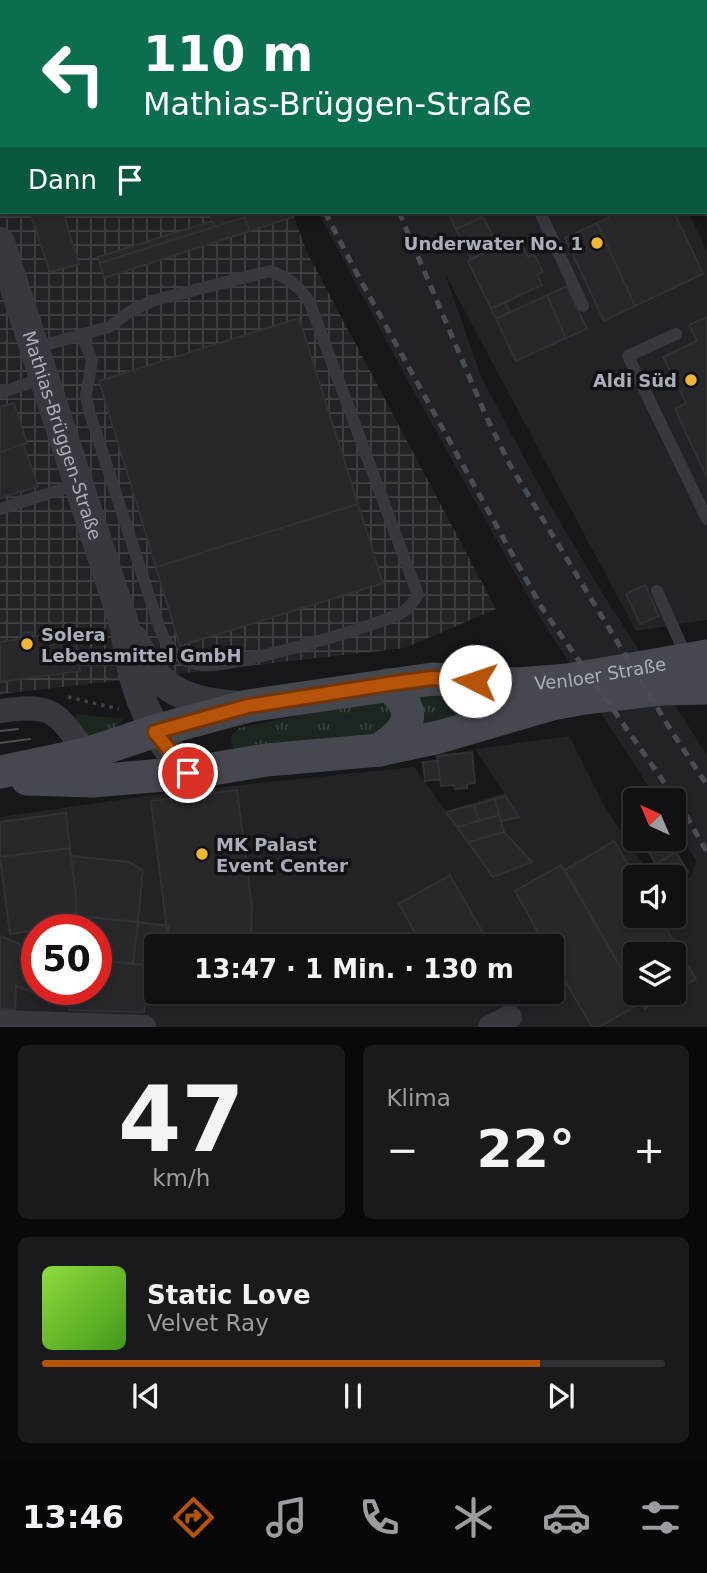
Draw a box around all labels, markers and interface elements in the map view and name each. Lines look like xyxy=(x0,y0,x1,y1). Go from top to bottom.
text: 110 m xyxy=(143,26,313,83)
icon: left xyxy=(28,28,119,119)
text: Mathias-Brüggen-Straße xyxy=(143,85,532,123)
icon: arrive xyxy=(111,161,149,199)
text: Dann xyxy=(28,165,97,195)
place label: Underwater No. 1 xyxy=(404,233,583,254)
marker: Underwater No. 1 xyxy=(589,235,605,251)
street label: Mathias-Brüggen-Straße xyxy=(19,328,106,542)
place label: Aldi Süd xyxy=(593,370,677,391)
marker: Aldi Süd xyxy=(683,372,699,388)
place label: Solera Lebensmittel GmbH xyxy=(41,624,242,666)
marker: Solera Lebensmittel GmbH xyxy=(19,636,35,652)
position arrow xyxy=(438,644,512,718)
street label: Venloer Straße xyxy=(534,653,668,693)
pin xyxy=(158,743,218,803)
icon: arrive xyxy=(169,754,207,792)
north arrow xyxy=(623,788,686,850)
map controls xyxy=(623,788,686,1005)
place label: MK Palast Event Center xyxy=(216,834,348,876)
marker: MK Palast Event Center xyxy=(194,846,210,862)
button: sound xyxy=(623,865,686,928)
speed limit sign: 50 xyxy=(21,914,112,1005)
button: layers xyxy=(623,942,686,1005)
text: 13:47 · 1 Min. · 130 m xyxy=(194,954,514,984)
text: 47 xyxy=(118,1067,245,1172)
text: Klima xyxy=(387,1085,451,1111)
text: 22° xyxy=(477,1119,575,1179)
text: − xyxy=(387,1128,418,1172)
text: + xyxy=(633,1128,665,1172)
text: km/h xyxy=(152,1165,210,1191)
text: Static Love xyxy=(147,1280,311,1310)
text: Velvet Ray xyxy=(147,1310,269,1336)
icon: previous xyxy=(127,1377,165,1415)
icon: pause xyxy=(334,1377,372,1415)
icon: next xyxy=(542,1377,580,1415)
icon: directions xyxy=(169,1493,218,1542)
icon: music xyxy=(262,1493,311,1542)
icon: phone xyxy=(355,1493,404,1542)
icon: climate xyxy=(449,1493,498,1542)
icon: car xyxy=(542,1493,591,1542)
icon: filters xyxy=(636,1493,685,1542)
text: 13:46 xyxy=(22,1498,124,1536)

